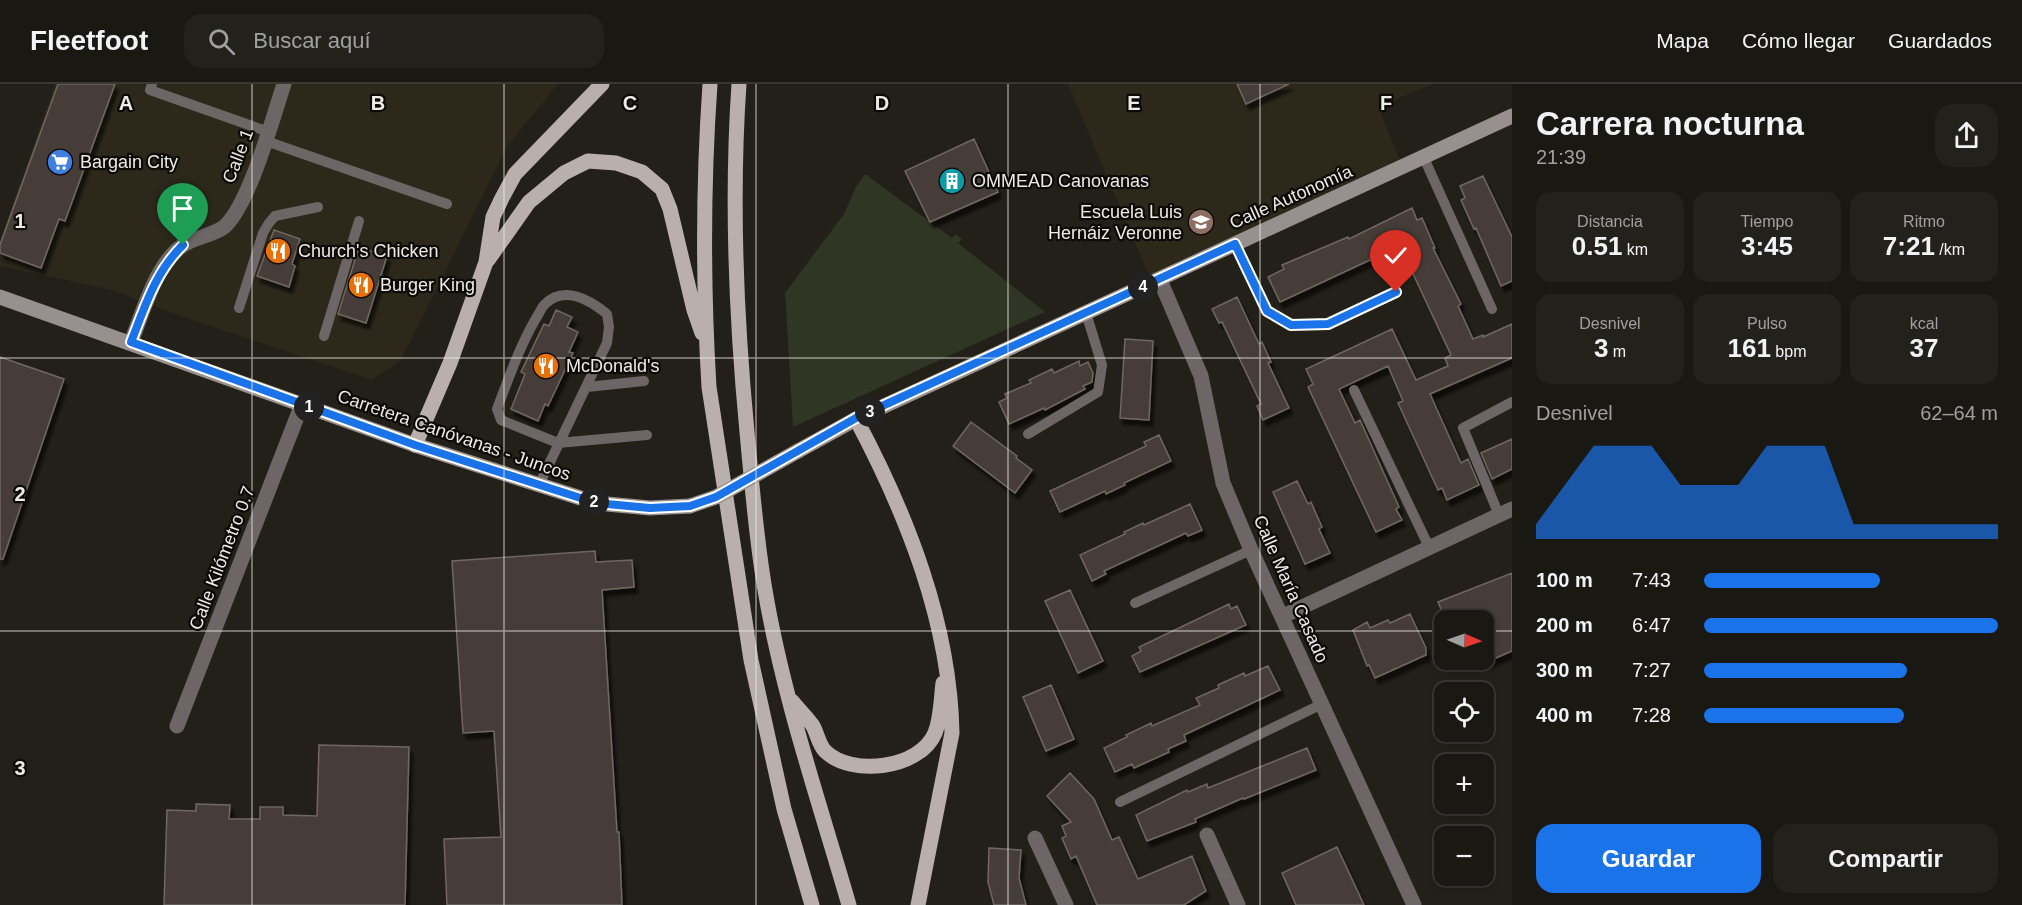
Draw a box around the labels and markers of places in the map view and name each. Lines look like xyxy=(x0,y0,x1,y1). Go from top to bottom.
supermarket icon: Bargain City xyxy=(45,147,75,177)
place label: Bargain City xyxy=(80,152,178,172)
building icon: OMMEAD Canovanas xyxy=(937,166,967,196)
place label: OMMEAD Canovanas xyxy=(972,171,1149,191)
pin xyxy=(157,183,208,245)
place label: Escuela Luis Hernáiz Veronne xyxy=(1048,202,1182,243)
school or university icon: Escuela Luis Hernáiz Veronne xyxy=(1186,207,1216,237)
pin xyxy=(1370,230,1421,292)
restaurant icon: Church's Chicken xyxy=(263,236,293,266)
place label: Church's Chicken xyxy=(298,241,439,261)
restaurant icon: Burger King xyxy=(346,270,376,300)
pin: 4 xyxy=(1128,272,1158,302)
place label: Burger King xyxy=(380,275,475,295)
restaurant icon: McDonald's xyxy=(531,351,561,381)
place label: McDonald's xyxy=(566,356,659,376)
pin: 1 xyxy=(294,392,324,422)
pin: 3 xyxy=(855,397,885,427)
pin: 2 xyxy=(579,487,609,517)

